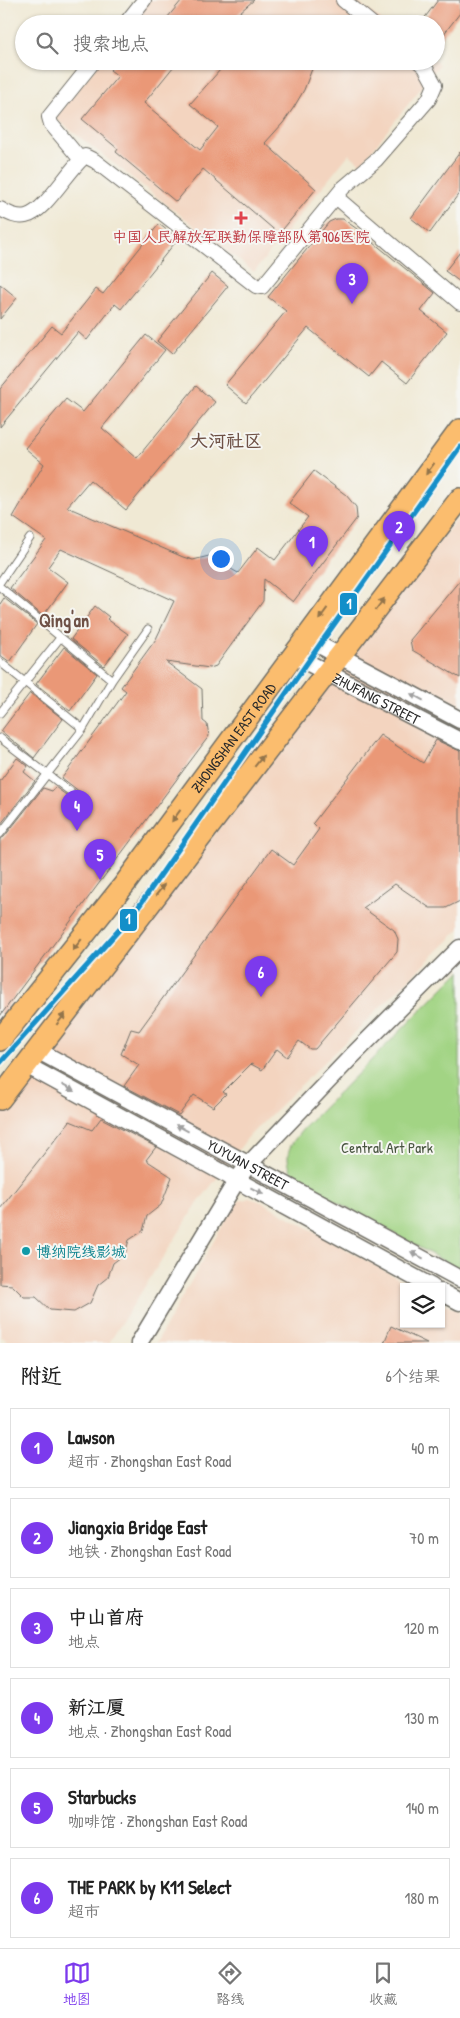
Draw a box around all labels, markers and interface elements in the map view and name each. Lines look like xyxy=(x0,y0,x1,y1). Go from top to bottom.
search box xyxy=(15,15,445,70)
icon: search xyxy=(33,29,61,57)
text: 搜索地点 xyxy=(73,30,149,56)
marker: 中国人民解放军联勤保障部队第906医院 xyxy=(234,211,248,225)
place label: 中国人民解放军联勤保障部队第906医院 xyxy=(112,226,370,247)
pin: 3 xyxy=(336,263,368,304)
district label: 大河社区 xyxy=(190,428,262,453)
one-way arrow xyxy=(425,462,436,475)
pin: 2 xyxy=(383,511,415,552)
pin: 1 xyxy=(296,526,328,567)
your location xyxy=(208,546,234,572)
line badge: 1 xyxy=(339,592,358,616)
text: 1 xyxy=(346,594,352,613)
one-way arrow xyxy=(374,598,385,611)
one-way arrow xyxy=(318,607,329,620)
district label: Qing'an xyxy=(39,608,89,634)
street label: ZHUFANG STREET xyxy=(329,667,425,730)
street label: ZHONGSHAN EAST ROAD xyxy=(185,677,281,797)
one-way arrow xyxy=(410,693,424,701)
one-way arrow xyxy=(254,755,265,768)
pin: 4 xyxy=(61,790,93,831)
one-way arrow xyxy=(171,809,181,823)
pin: 5 xyxy=(84,839,116,880)
one-way arrow xyxy=(155,884,166,897)
line badge: 1 xyxy=(119,908,138,932)
text: 1 xyxy=(125,909,131,928)
one-way arrow xyxy=(72,938,82,951)
pin: 6 xyxy=(245,956,277,997)
one-way arrow xyxy=(56,1013,67,1026)
one-way arrow xyxy=(62,1084,75,1093)
one-way arrow xyxy=(175,1124,189,1132)
street label: YUYUAN STREET xyxy=(204,1134,293,1195)
park label: Central Art Park xyxy=(341,1137,433,1158)
one-way arrow xyxy=(250,1187,265,1195)
place label: 博纳院线影城 xyxy=(36,1241,126,1262)
marker: 博纳院线影城 xyxy=(20,1245,32,1257)
one-way arrow xyxy=(410,1251,424,1260)
map controls xyxy=(400,1283,445,1328)
button: layers xyxy=(400,1283,445,1328)
text: 附近 xyxy=(20,1361,62,1390)
text: 6个结果 xyxy=(386,1365,440,1387)
text: Lawson xyxy=(68,1424,115,1450)
text: 1 xyxy=(34,1437,40,1459)
text: 40 m xyxy=(411,1437,439,1459)
text: 超市 · Zhongshan East Road xyxy=(68,1450,231,1472)
text: Jiangxia Bridge East xyxy=(68,1514,207,1540)
text: 2 xyxy=(33,1527,41,1549)
text: 70 m xyxy=(409,1527,439,1549)
text: 地铁 · Zhongshan East Road xyxy=(68,1540,231,1562)
text: 中山首府 xyxy=(68,1604,144,1630)
text: 3 xyxy=(33,1617,41,1639)
text: 120 m xyxy=(404,1617,439,1639)
text: 地点 xyxy=(68,1630,100,1652)
text: 新江厦 xyxy=(68,1694,125,1720)
text: 4 xyxy=(34,1707,40,1729)
text: 130 m xyxy=(404,1707,439,1729)
text: 地点 · Zhongshan East Road xyxy=(68,1720,231,1742)
text: Starbucks xyxy=(68,1784,136,1810)
text: 5 xyxy=(34,1797,40,1819)
text: 140 m xyxy=(405,1797,439,1819)
text: 咖啡馆 · Zhongshan East Road xyxy=(68,1810,247,1832)
text: THE PARK by K11 Select xyxy=(68,1874,231,1900)
text: 6 xyxy=(34,1887,40,1909)
text: 180 m xyxy=(405,1887,439,1909)
text: 超市 xyxy=(68,1900,100,1922)
tab: 地图 xyxy=(63,1959,91,2008)
tab: 路线 xyxy=(216,1959,244,2008)
tab: 收藏 xyxy=(369,1959,397,2008)

